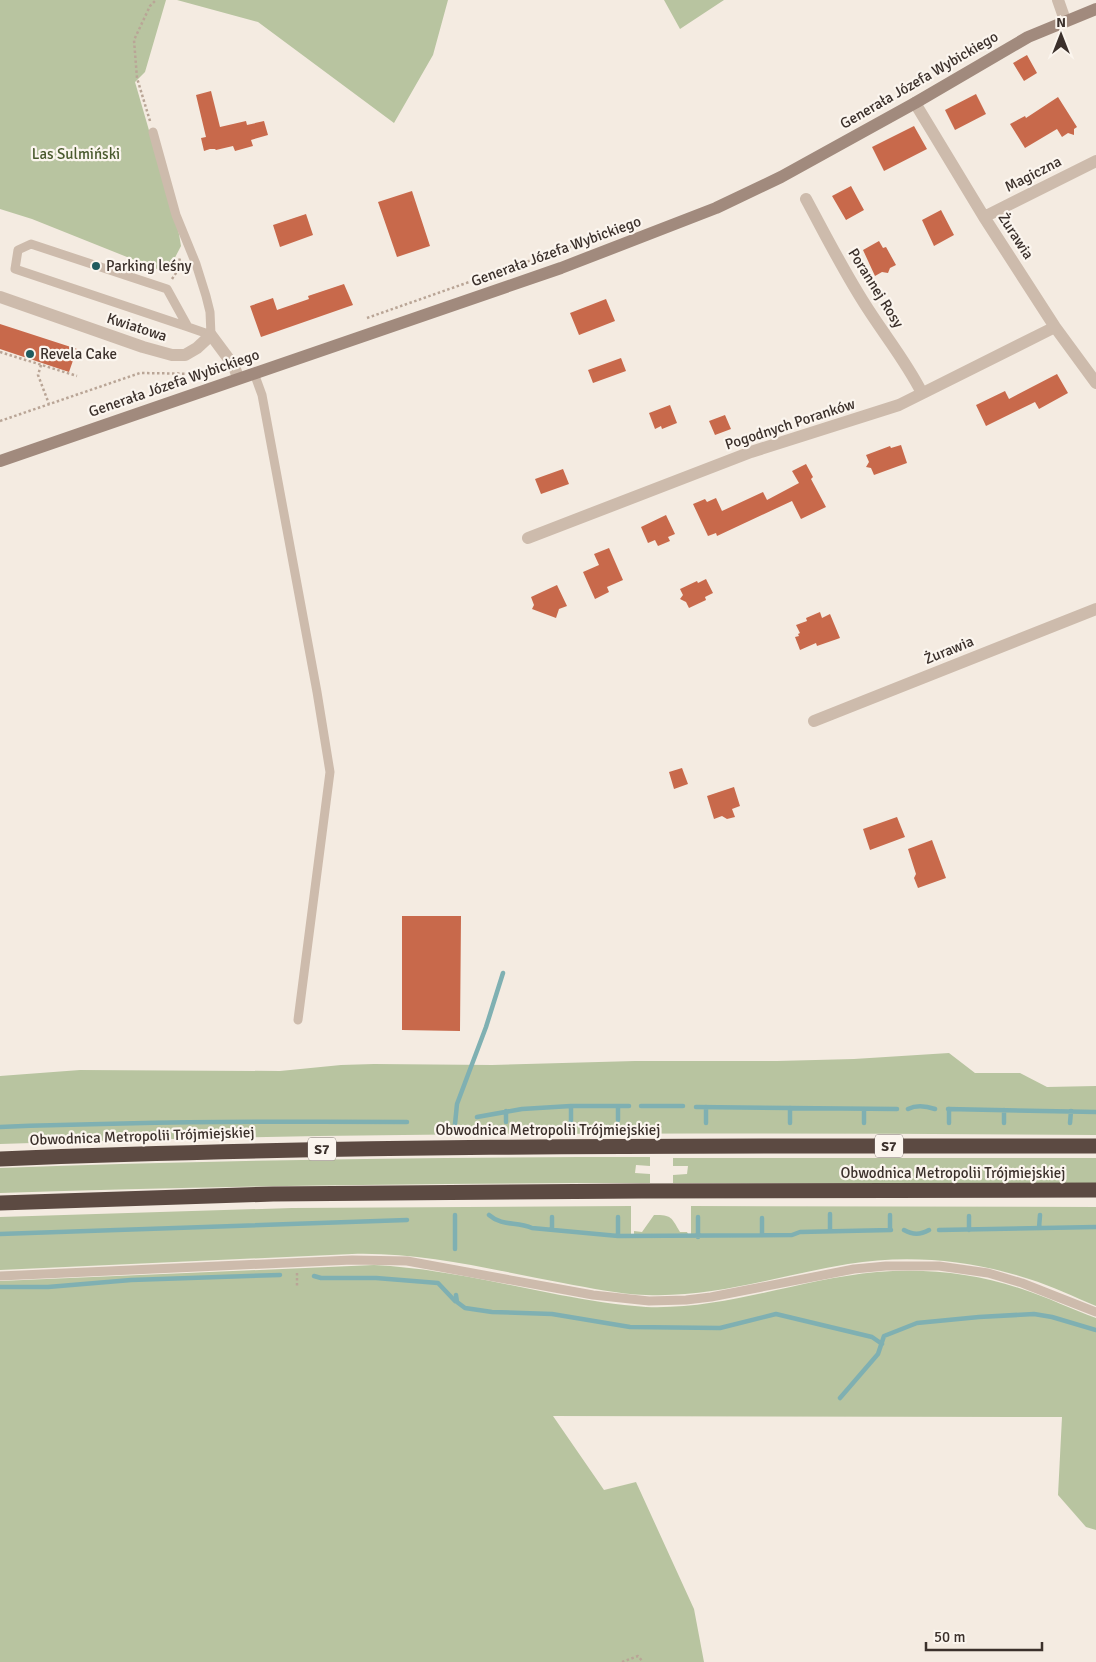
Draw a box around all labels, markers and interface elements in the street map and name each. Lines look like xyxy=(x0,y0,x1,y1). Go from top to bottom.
north arrow xyxy=(1036,10,1086,60)
text: N xyxy=(1056,14,1066,31)
street label: Generała Józefa Wybickiego xyxy=(837,27,1001,133)
park label: Las Sulmiński xyxy=(32,145,120,163)
street label: Magiczna xyxy=(1002,152,1064,196)
street label: Żurawia xyxy=(994,209,1038,263)
street label: Generała Józefa Wybickiego xyxy=(469,212,644,290)
street label: Porannej Rosy xyxy=(844,245,908,331)
place label: Parking leśny xyxy=(106,257,191,275)
marker: Parking leśny xyxy=(90,260,102,272)
street label: Kwiatowa xyxy=(105,309,169,345)
place label: Revela Cake xyxy=(40,345,117,363)
street label: Generała Józefa Wybickiego xyxy=(86,345,262,421)
marker: Revela Cake xyxy=(24,348,36,360)
street label: Pogodnych Poranków xyxy=(723,394,857,454)
street label: Żurawia xyxy=(922,632,976,668)
street label: Obwodnica Metropolii Trójmiejskiej xyxy=(435,1121,661,1139)
street label: Obwodnica Metropolii Trójmiejskiej xyxy=(29,1123,255,1149)
road number: S7 xyxy=(875,1134,903,1158)
road number: S7 xyxy=(308,1138,336,1160)
street label: Obwodnica Metropolii Trójmiejskiej xyxy=(840,1164,1066,1182)
scale bar xyxy=(926,1620,1042,1652)
text: 50 m xyxy=(934,1628,965,1646)

